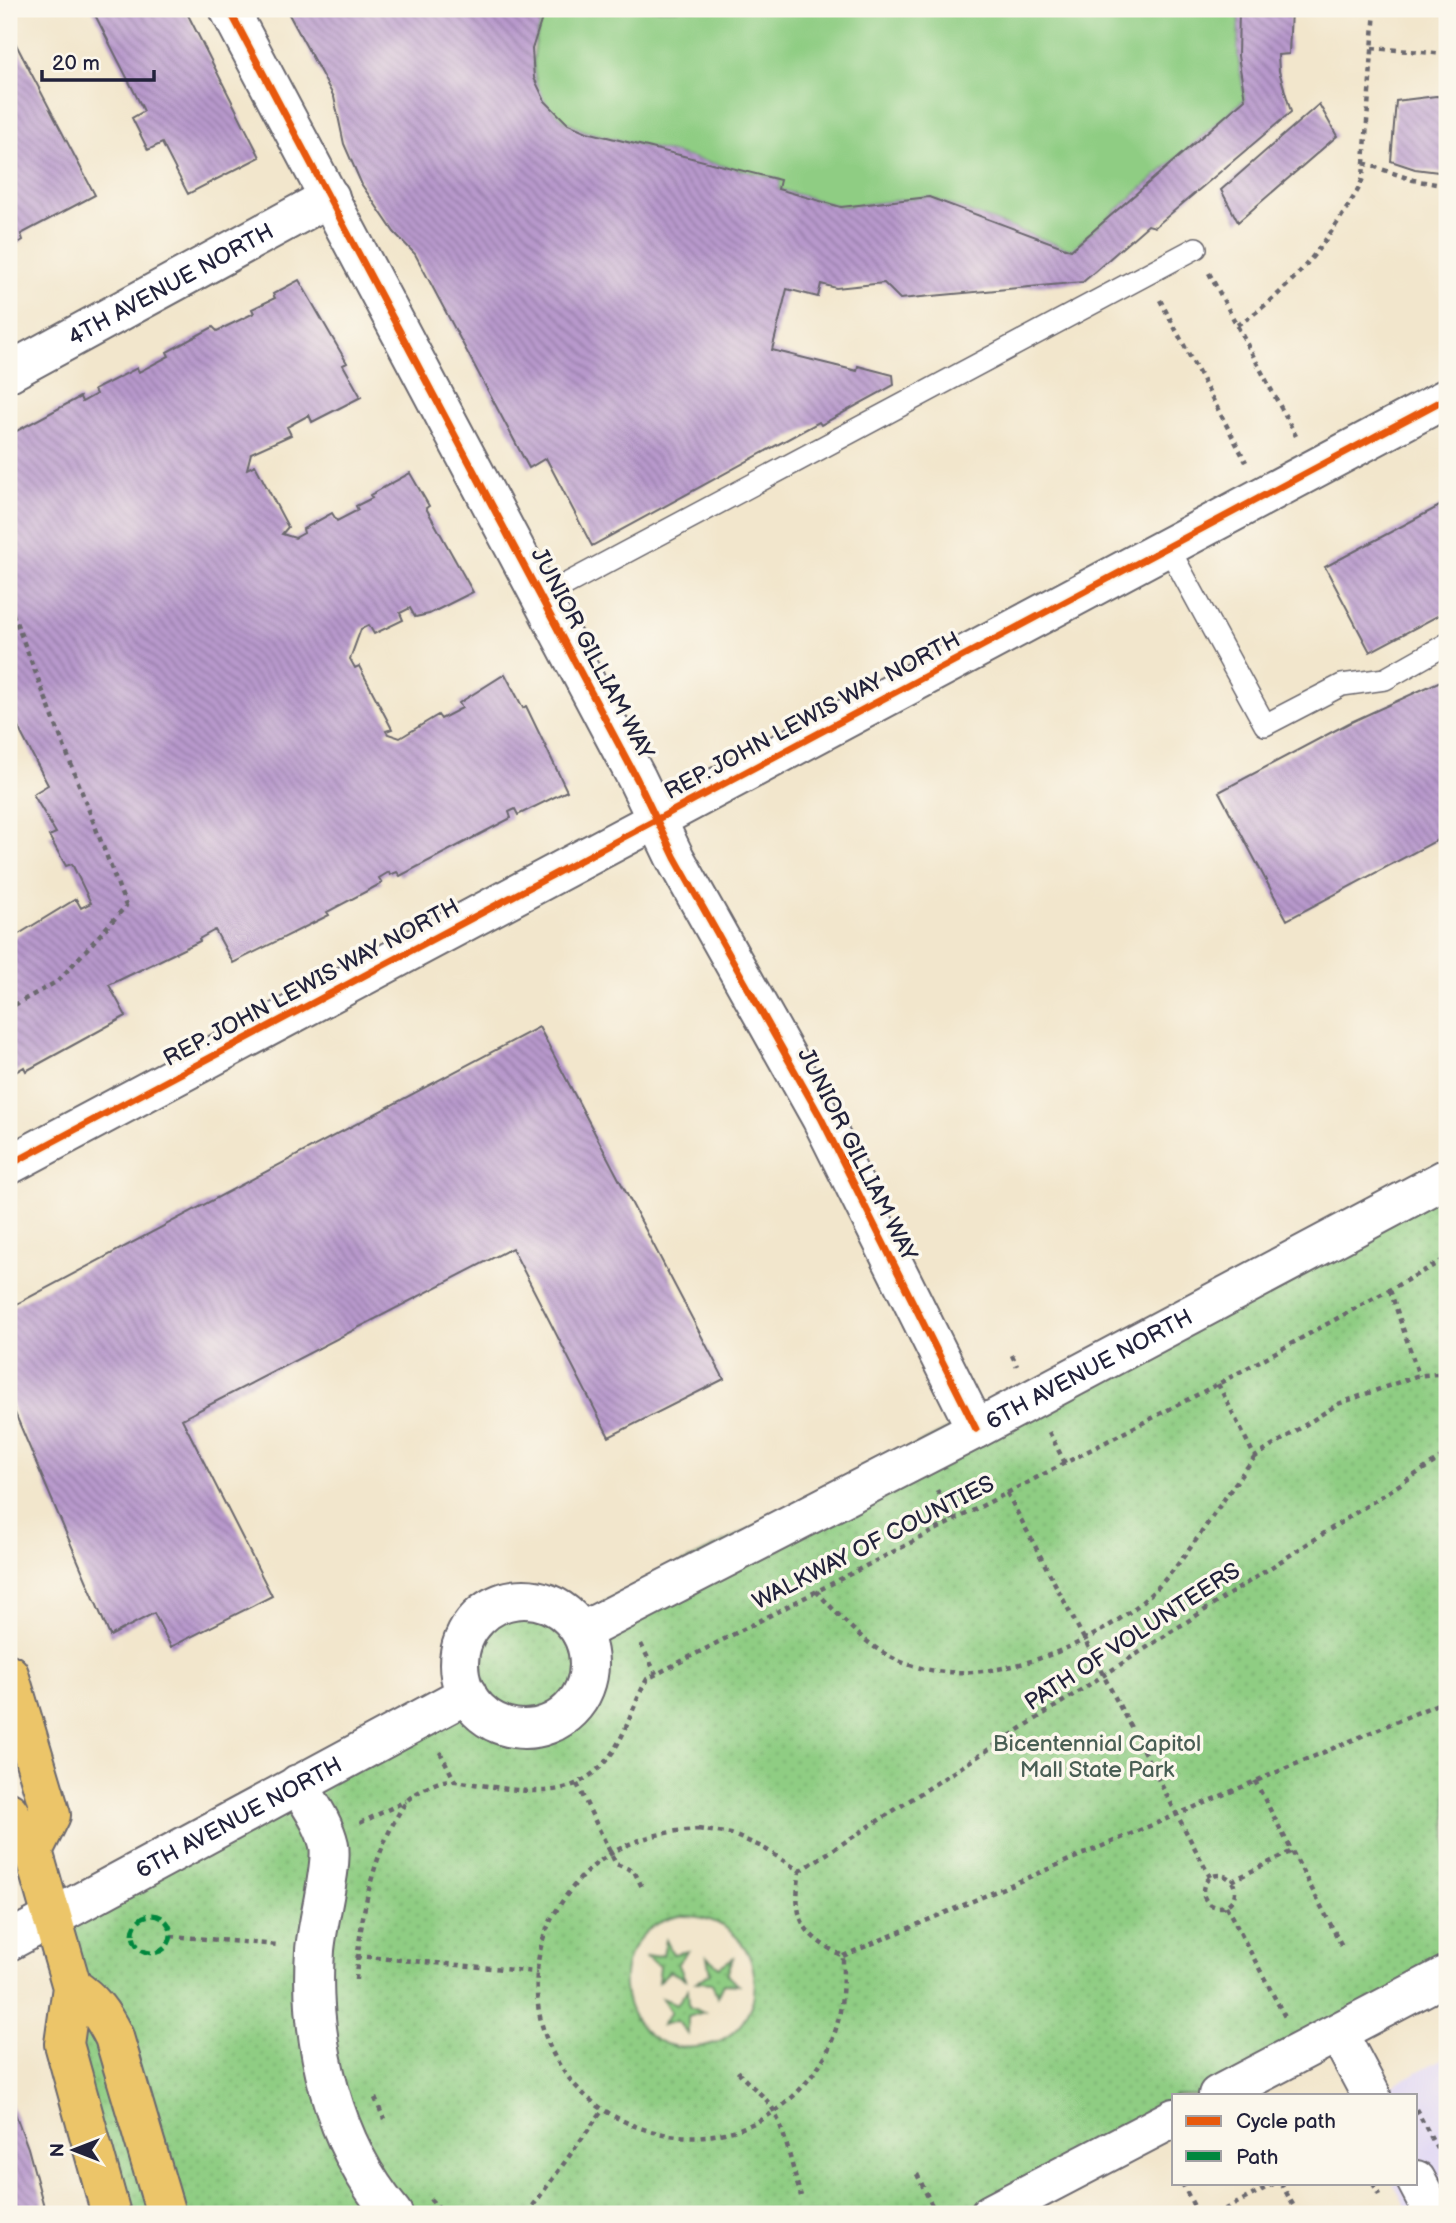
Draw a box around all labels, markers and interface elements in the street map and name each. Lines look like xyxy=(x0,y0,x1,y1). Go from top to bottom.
scale bar xyxy=(42,38,154,82)
text: 20 m xyxy=(52,51,100,76)
street label: 4TH AVENUE NORTH xyxy=(63,218,279,352)
street label: JUNIOR GILLIAM WAY xyxy=(524,543,660,764)
street label: REP. JOHN LEWIS WAY NORTH xyxy=(660,626,965,806)
street label: REP. JOHN LEWIS WAY NORTH xyxy=(159,893,464,1073)
street label: JUNIOR GILLIAM WAY xyxy=(791,1043,923,1266)
street label: 6TH AVENUE NORTH xyxy=(981,1303,1197,1436)
street label: WALKWAY OF COUNTIES xyxy=(748,1470,999,1616)
street label: PATH OF VOLUNTEERS xyxy=(1020,1557,1245,1717)
park label: Bicentennial Capitol Mall State Park xyxy=(993,1730,1201,1784)
street label: 6TH AVENUE NORTH xyxy=(131,1751,347,1885)
legend xyxy=(1172,2094,1418,2184)
text: Cycle path xyxy=(1236,2109,1336,2134)
north arrow xyxy=(38,2114,108,2184)
text: N xyxy=(47,2143,70,2157)
text: Path xyxy=(1236,2145,1278,2170)

